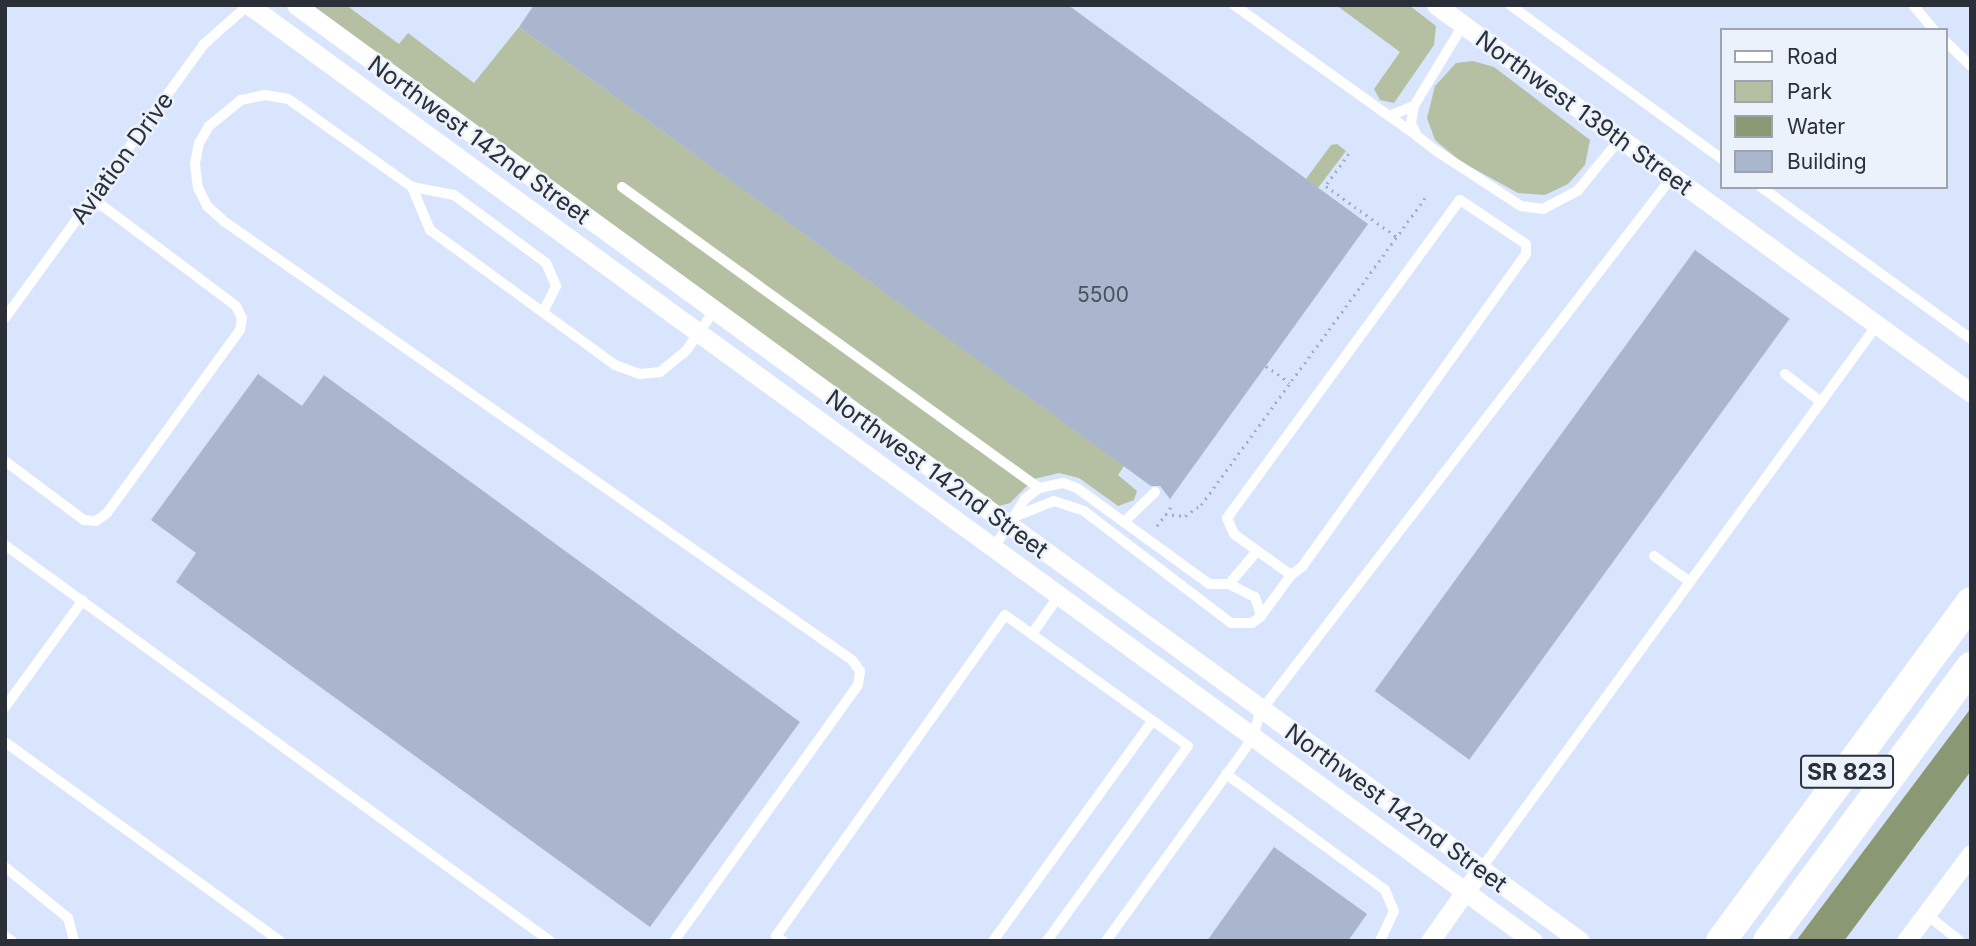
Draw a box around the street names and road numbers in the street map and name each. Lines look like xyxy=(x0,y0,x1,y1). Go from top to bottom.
street label: Northwest 139th Street xyxy=(1470,25,1698,201)
street label: Northwest 142nd Street xyxy=(362,50,596,230)
street label: Aviation Drive xyxy=(64,86,180,230)
street label: Northwest 142nd Street xyxy=(820,384,1054,564)
street label: Northwest 142nd Street xyxy=(1279,718,1513,898)
road number: SR 823 xyxy=(1800,752,1894,792)

